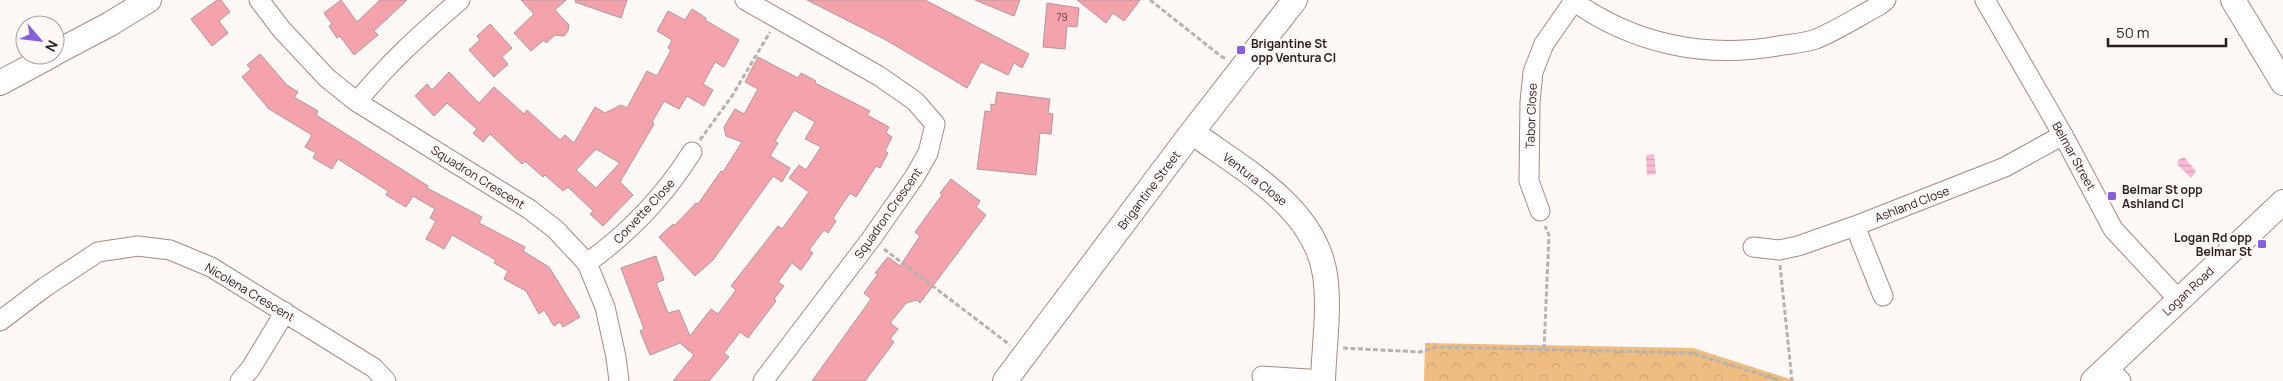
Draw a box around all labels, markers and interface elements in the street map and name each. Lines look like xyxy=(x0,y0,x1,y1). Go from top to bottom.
house number: 79 xyxy=(1056,10,1068,24)
north arrow xyxy=(15,15,65,65)
scale bar xyxy=(2108,15,2226,47)
text: 50 m xyxy=(2116,22,2150,43)
place label: Brigantine St opp Ventura Cl xyxy=(1251,35,1336,66)
text: N xyxy=(41,37,63,55)
marker: Brigantine St opp Ventura Cl xyxy=(1235,44,1247,56)
street label: Tabor Close xyxy=(1521,83,1541,149)
street label: Belmar Street xyxy=(2048,119,2100,194)
street label: Squadron Crescent xyxy=(428,141,528,213)
street label: Brigantine Street xyxy=(1114,147,1184,233)
street label: Ventura Close xyxy=(1219,149,1291,209)
street label: Squadron Crescent xyxy=(850,164,926,262)
street label: Corvette Close xyxy=(610,175,678,247)
place label: Belmar St opp Ashland Cl xyxy=(2122,181,2203,212)
street label: Ashland Close xyxy=(1872,182,1952,226)
marker: Belmar St opp Ashland Cl xyxy=(2106,190,2118,202)
place label: Logan Rd opp Belmar St xyxy=(2174,229,2252,260)
marker: Logan Rd opp Belmar St xyxy=(2256,238,2268,250)
street label: Nicolena Crescent xyxy=(202,259,298,326)
street label: Logan Road xyxy=(2158,263,2218,319)

